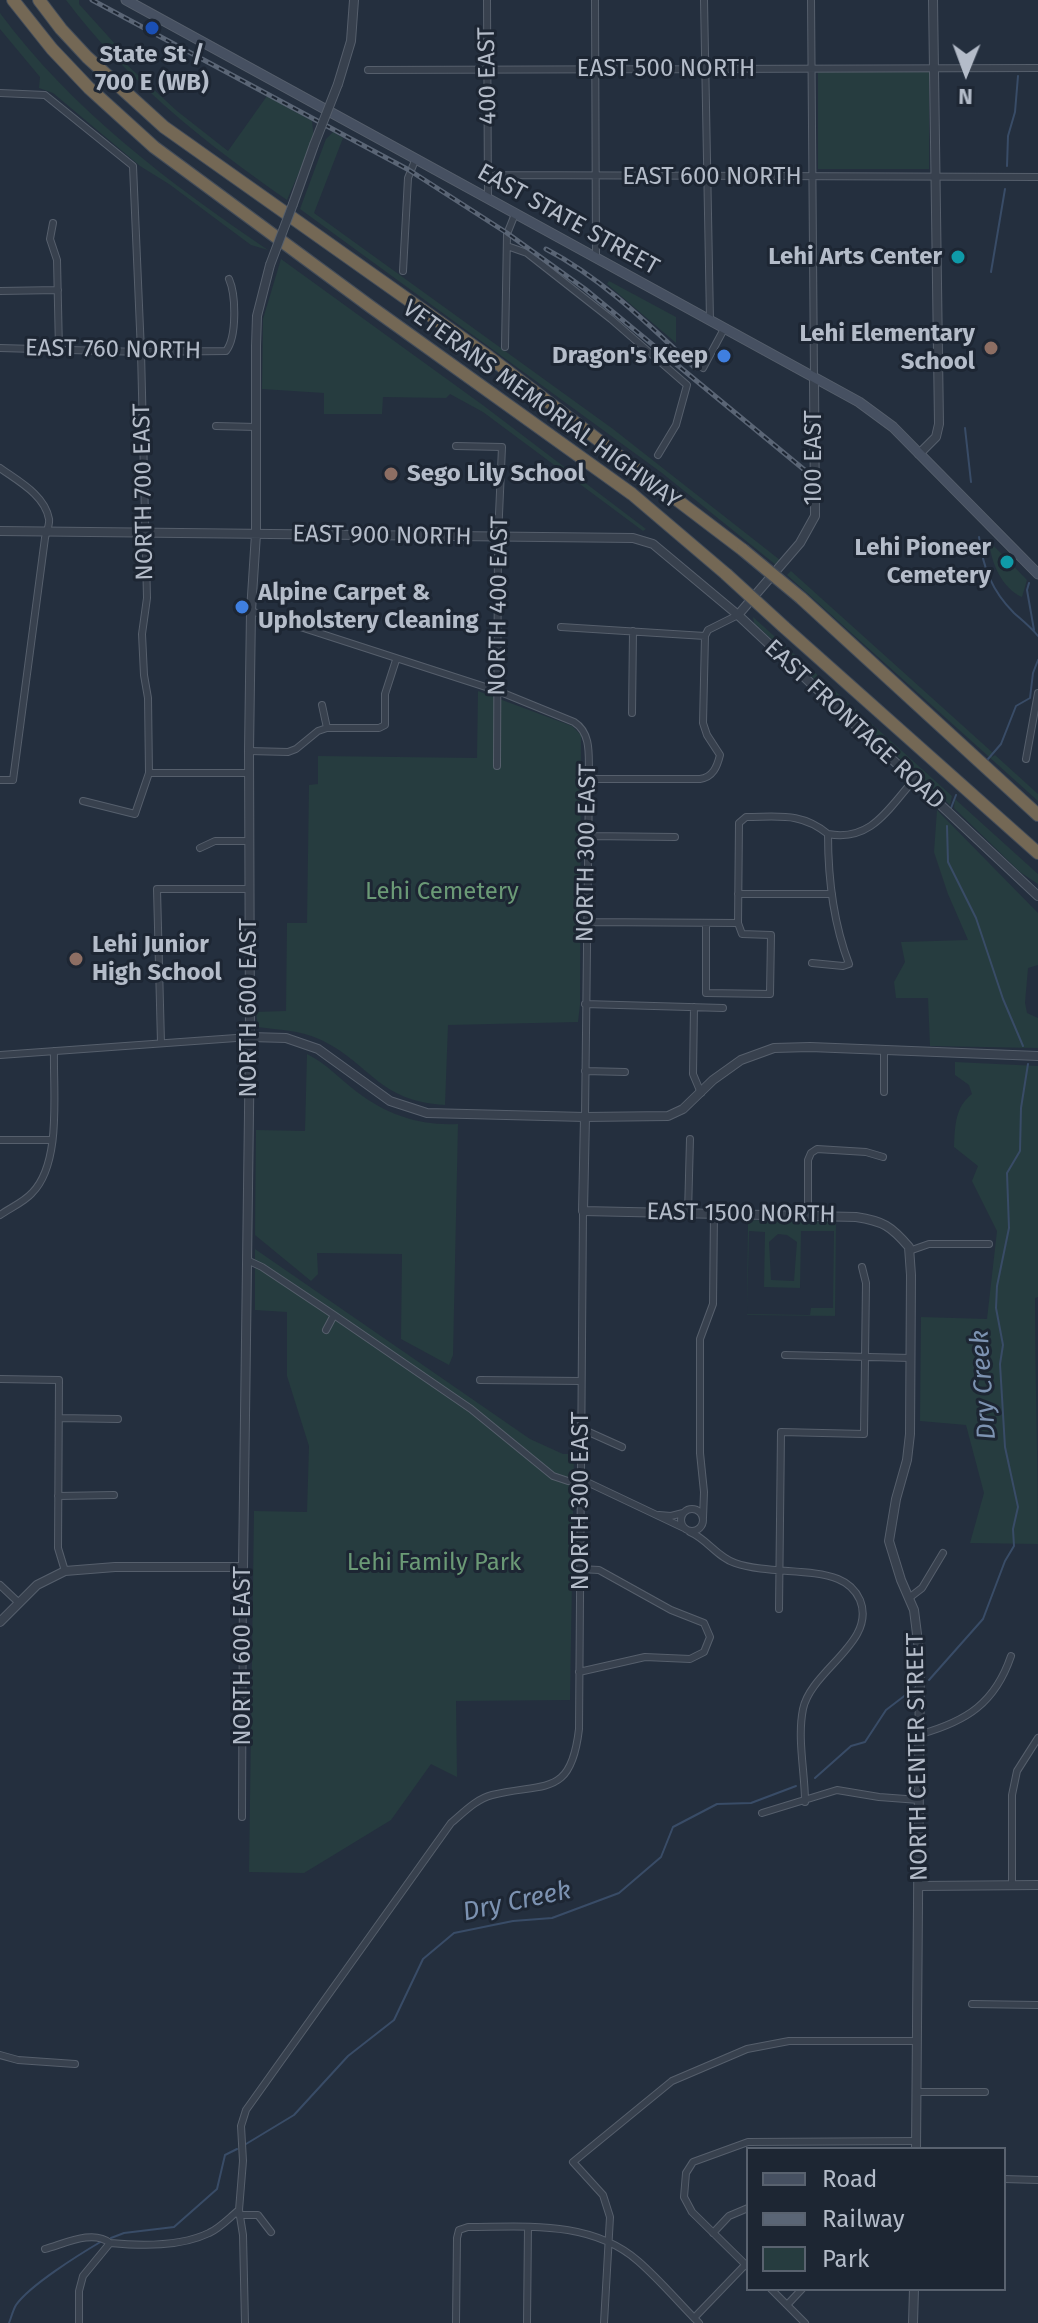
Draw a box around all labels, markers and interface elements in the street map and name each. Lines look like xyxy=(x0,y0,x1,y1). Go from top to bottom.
marker: State St / 700 E (WB) xyxy=(143,19,161,37)
street label: 400 EAST xyxy=(473,27,503,125)
north arrow xyxy=(926,32,1006,112)
place label: State St / 700 E (WB) xyxy=(95,41,209,97)
street label: EAST 500 NORTH xyxy=(577,55,755,83)
text: N xyxy=(958,83,973,110)
street label: EAST STATE STREET xyxy=(472,158,664,282)
street label: EAST 600 NORTH xyxy=(622,163,802,191)
place label: Lehi Arts Center xyxy=(768,243,942,271)
marker: Lehi Arts Center xyxy=(949,248,967,266)
street label: VETERANS MEMORIAL HIGHWAY xyxy=(397,295,685,515)
place label: Lehi Elementary School xyxy=(800,320,975,376)
street label: EAST 760 NORTH xyxy=(25,334,201,366)
marker: Lehi Elementary School xyxy=(982,339,1000,357)
place label: Dragon's Keep xyxy=(552,342,708,370)
marker: Dragon's Keep xyxy=(715,347,733,365)
street label: NORTH 700 EAST xyxy=(128,403,160,581)
street label: 100 EAST xyxy=(800,410,828,506)
place label: Sego Lily School xyxy=(407,460,585,488)
marker: Sego Lily School xyxy=(382,465,400,483)
street label: NORTH 400 EAST xyxy=(483,516,515,696)
street label: EAST 900 NORTH xyxy=(292,520,472,552)
place label: Lehi Pioneer Cemetery xyxy=(855,534,991,590)
marker: Lehi Pioneer Cemetery xyxy=(998,553,1016,571)
place label: Alpine Carpet & Upholstery Cleaning xyxy=(258,579,479,635)
marker: Alpine Carpet & Upholstery Cleaning xyxy=(233,598,251,616)
street label: EAST FRONTAGE ROAD xyxy=(758,634,950,816)
street label: NORTH 300 EAST xyxy=(571,763,603,943)
park label: Lehi Cemetery xyxy=(365,878,519,906)
street label: NORTH 600 EAST xyxy=(235,918,263,1098)
place label: Lehi Junior High School xyxy=(92,931,222,987)
marker: Lehi Junior High School xyxy=(67,950,85,968)
street label: EAST 1500 NORTH xyxy=(646,1198,836,1230)
water label: Dry Creek xyxy=(965,1329,1003,1441)
street label: NORTH 300 EAST xyxy=(567,1412,595,1590)
park label: Lehi Family Park xyxy=(347,1549,521,1577)
street label: NORTH 600 EAST xyxy=(229,1566,257,1746)
street label: NORTH CENTER STREET xyxy=(901,1633,935,1881)
water label: Dry Creek xyxy=(460,1875,574,1929)
legend xyxy=(746,2147,1006,2291)
text: Road xyxy=(822,2165,877,2193)
text: Railway xyxy=(822,2205,905,2233)
text: Park xyxy=(822,2245,869,2273)

